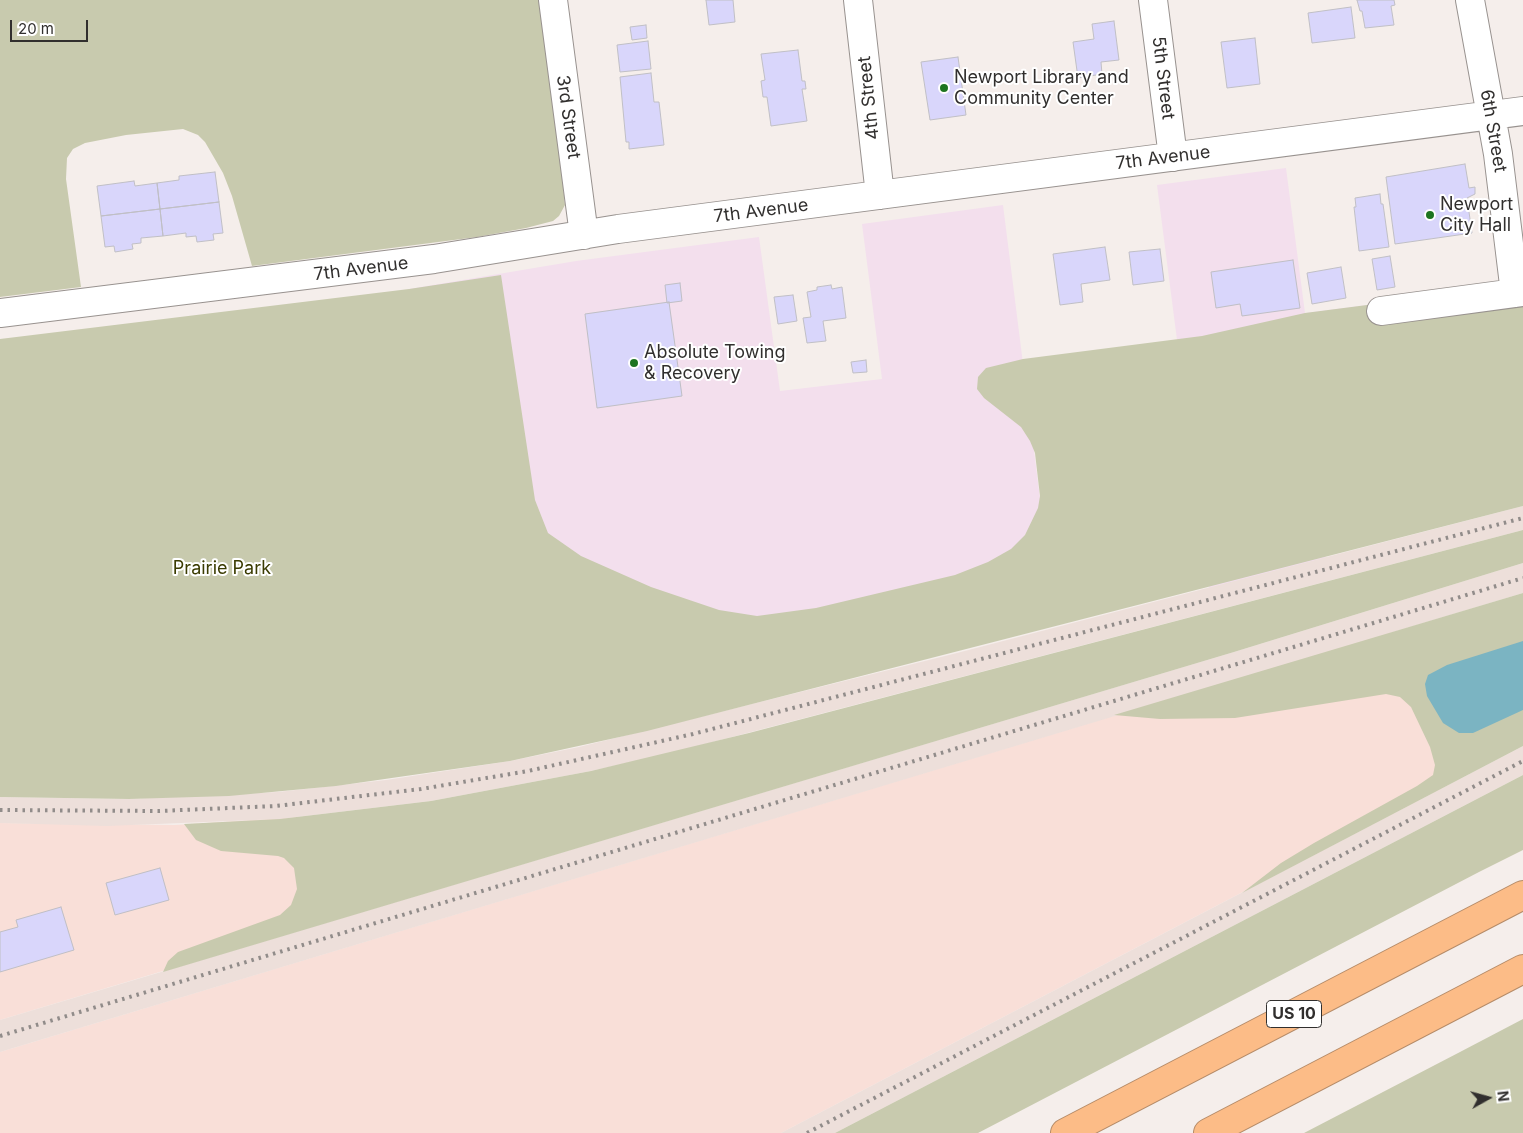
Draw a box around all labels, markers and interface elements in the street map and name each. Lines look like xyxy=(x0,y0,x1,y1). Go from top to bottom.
scale bar xyxy=(12,10,90,42)
text: 20 m xyxy=(18,19,54,38)
street label: 5th Street xyxy=(1147,35,1179,121)
street label: 4th Street xyxy=(854,55,884,141)
place label: Newport Library and Community Center xyxy=(954,67,1129,110)
street label: 3rd Street xyxy=(551,74,585,160)
marker: Newport Library and Community Center xyxy=(938,82,950,94)
street label: 6th Street xyxy=(1475,88,1511,174)
street label: 7th Avenue xyxy=(1115,141,1211,175)
street label: 7th Avenue xyxy=(713,194,809,228)
place label: Newport City Hall xyxy=(1440,194,1513,236)
marker: Newport City Hall xyxy=(1424,209,1436,221)
street label: 7th Avenue xyxy=(313,252,409,286)
place label: Absolute Towing & Recovery xyxy=(644,342,785,384)
marker: Absolute Towing & Recovery xyxy=(628,357,640,369)
park label: Prairie Park xyxy=(173,558,271,580)
road number: US 10 xyxy=(1266,1001,1322,1028)
north arrow xyxy=(1463,1073,1513,1123)
text: N xyxy=(1494,1090,1512,1102)

